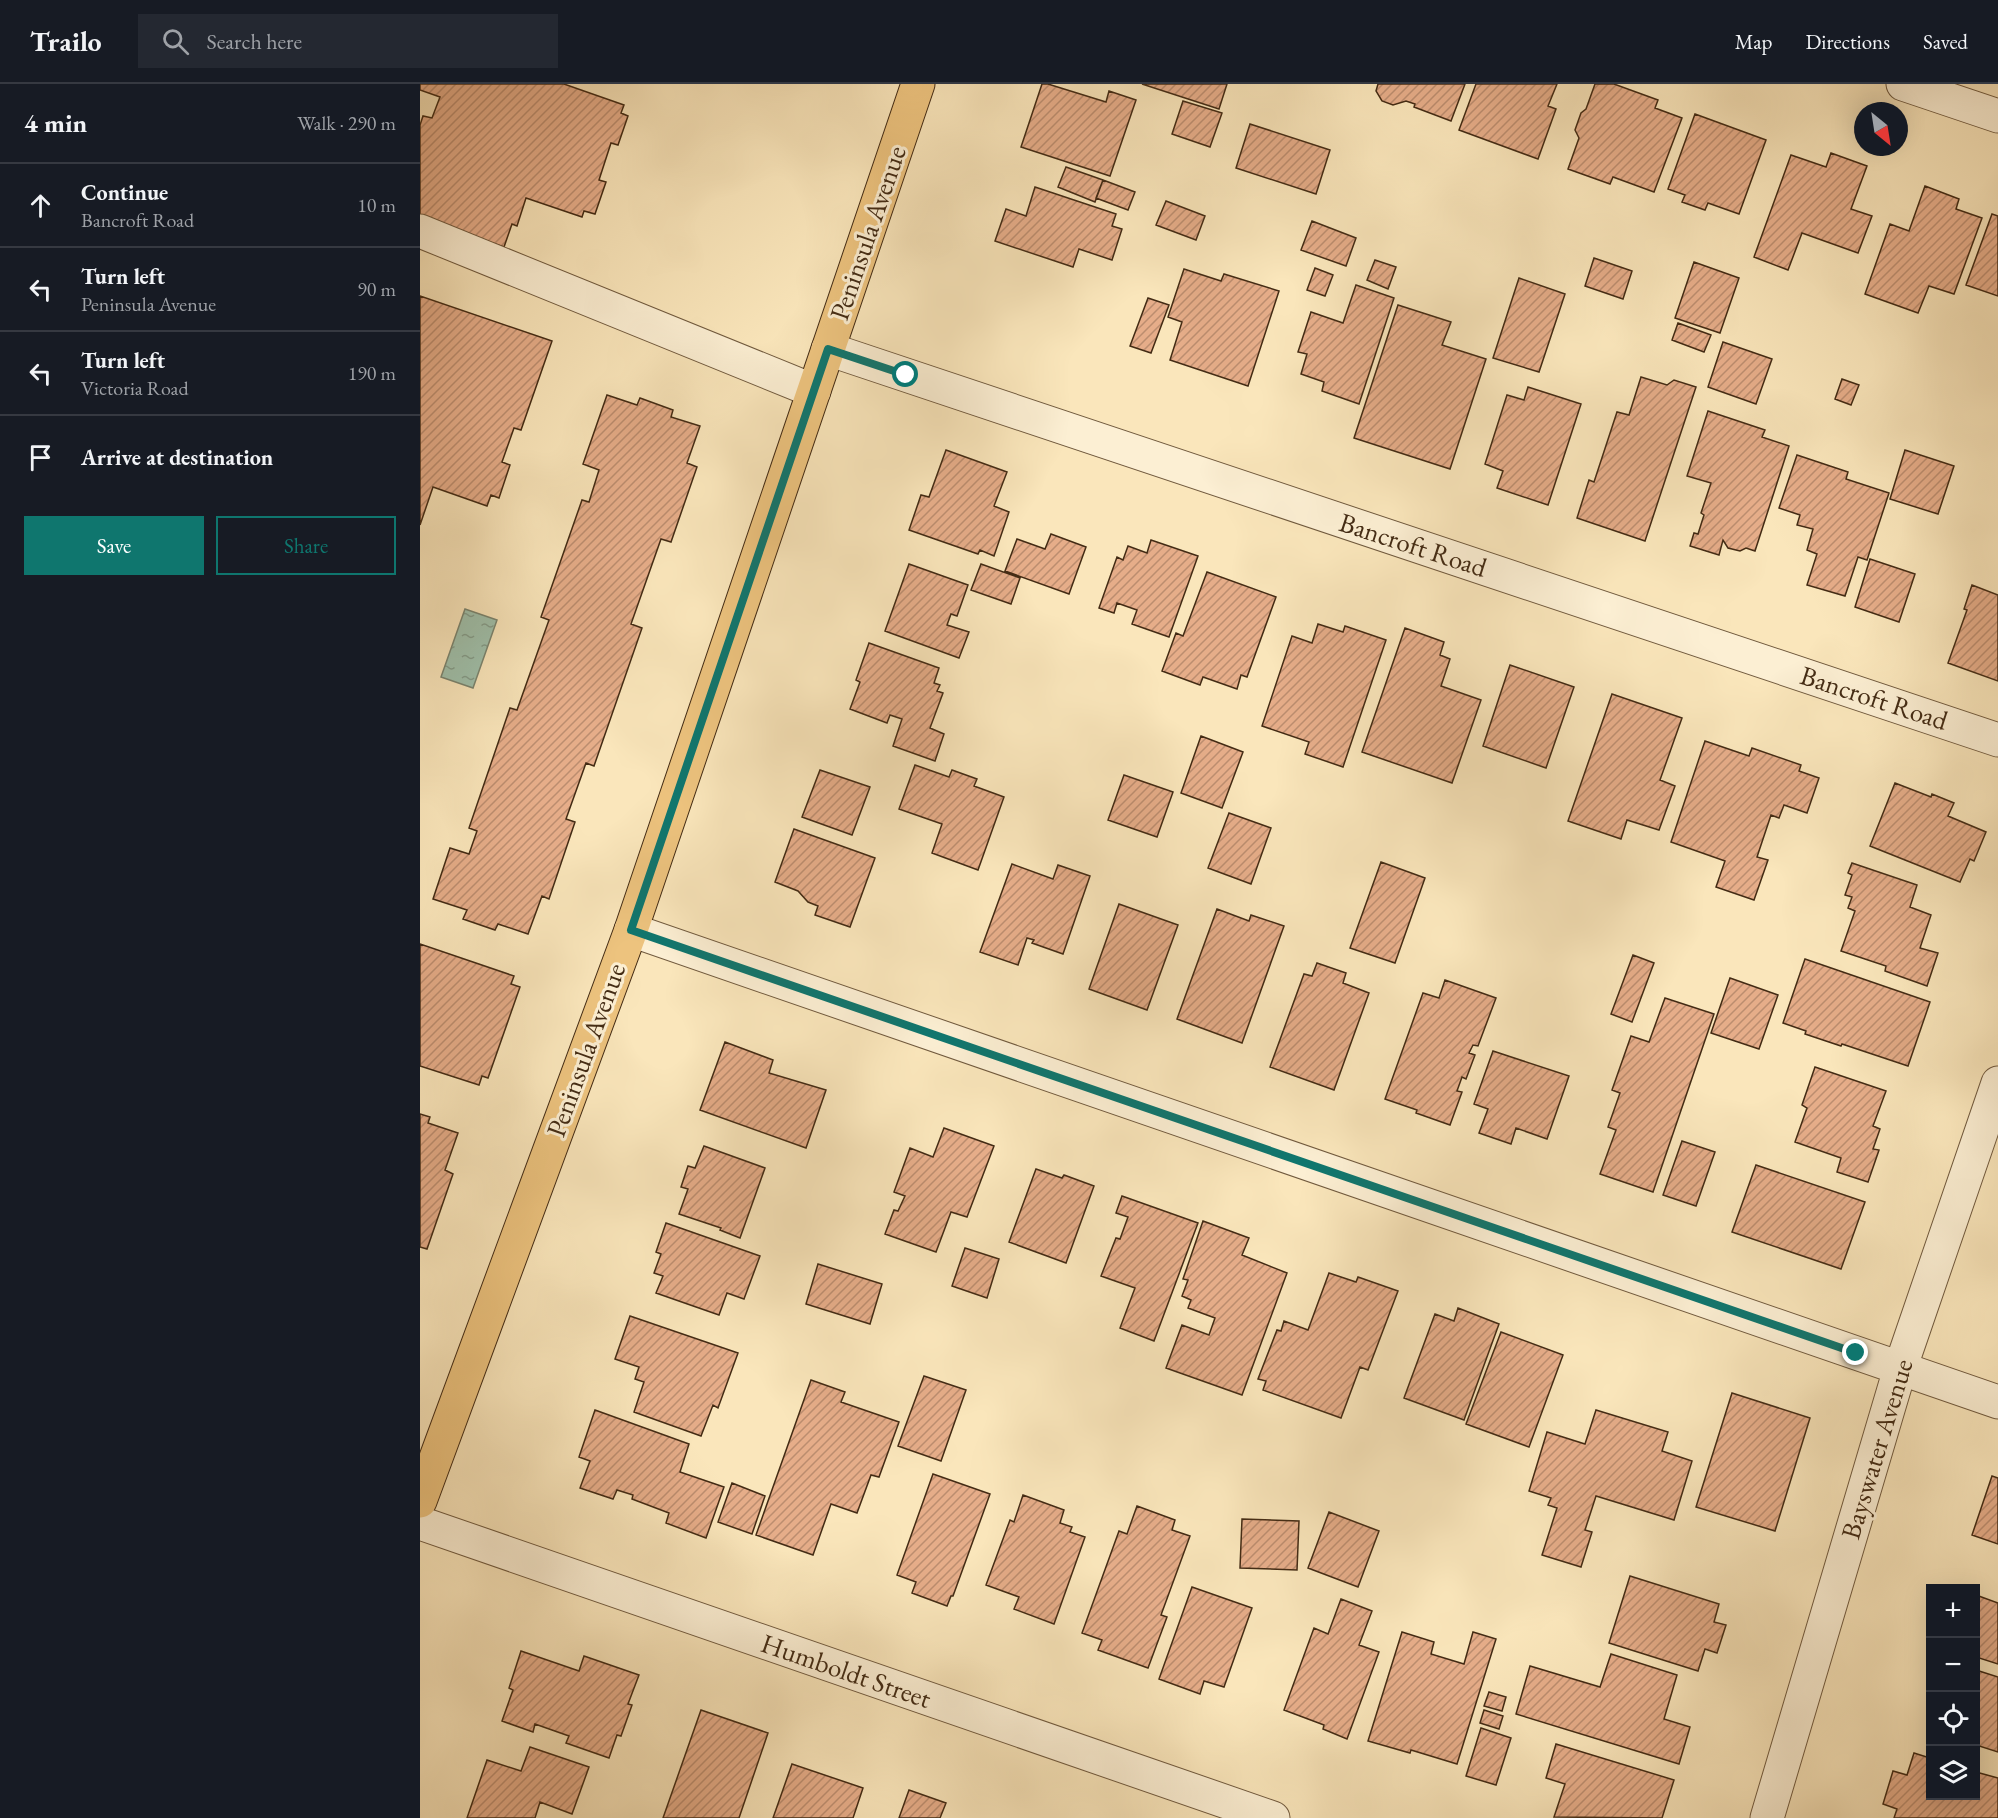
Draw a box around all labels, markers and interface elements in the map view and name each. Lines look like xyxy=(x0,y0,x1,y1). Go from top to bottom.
search box xyxy=(138,14,558,68)
text: Trailo xyxy=(30,23,102,59)
icon: search xyxy=(159,25,192,58)
text: Search here xyxy=(207,27,302,56)
text: Map xyxy=(1735,28,1772,55)
text: Directions xyxy=(1805,28,1890,55)
text: Saved xyxy=(1923,28,1968,55)
north arrow xyxy=(1854,102,1908,156)
text: 4 min xyxy=(24,106,87,140)
text: Walk · 290 m xyxy=(297,110,396,136)
street label: Peninsula Avenue xyxy=(821,141,914,325)
text: Continue xyxy=(81,178,168,207)
icon: ahead xyxy=(24,189,57,222)
text: 10 m xyxy=(357,192,396,218)
text: Bancroft Road xyxy=(81,207,194,233)
text: Turn left xyxy=(81,262,165,291)
icon: left xyxy=(24,273,57,306)
text: 90 m xyxy=(357,276,396,302)
text: Peninsula Avenue xyxy=(81,291,216,317)
text: Turn left xyxy=(81,346,165,375)
icon: left xyxy=(24,357,57,390)
text: 190 m xyxy=(348,360,396,386)
route start xyxy=(892,361,918,387)
text: Victoria Road xyxy=(81,375,189,401)
icon: arrive xyxy=(24,441,57,474)
text: Arrive at destination xyxy=(81,443,273,472)
street label: Bancroft Road xyxy=(1335,504,1492,585)
button: Save xyxy=(24,516,204,575)
button: Share xyxy=(216,516,396,575)
street label: Bancroft Road xyxy=(1796,657,1953,738)
street label: Peninsula Avenue xyxy=(538,958,633,1141)
route end xyxy=(1842,1339,1868,1365)
street label: Bayswater Avenue xyxy=(1832,1354,1921,1543)
map controls xyxy=(1926,1584,1980,1800)
button: + xyxy=(1926,1584,1980,1638)
street label: Humboldt Street xyxy=(757,1625,936,1716)
button: − xyxy=(1926,1638,1980,1692)
button: locate xyxy=(1926,1692,1980,1746)
button: layers xyxy=(1926,1746,1980,1800)

